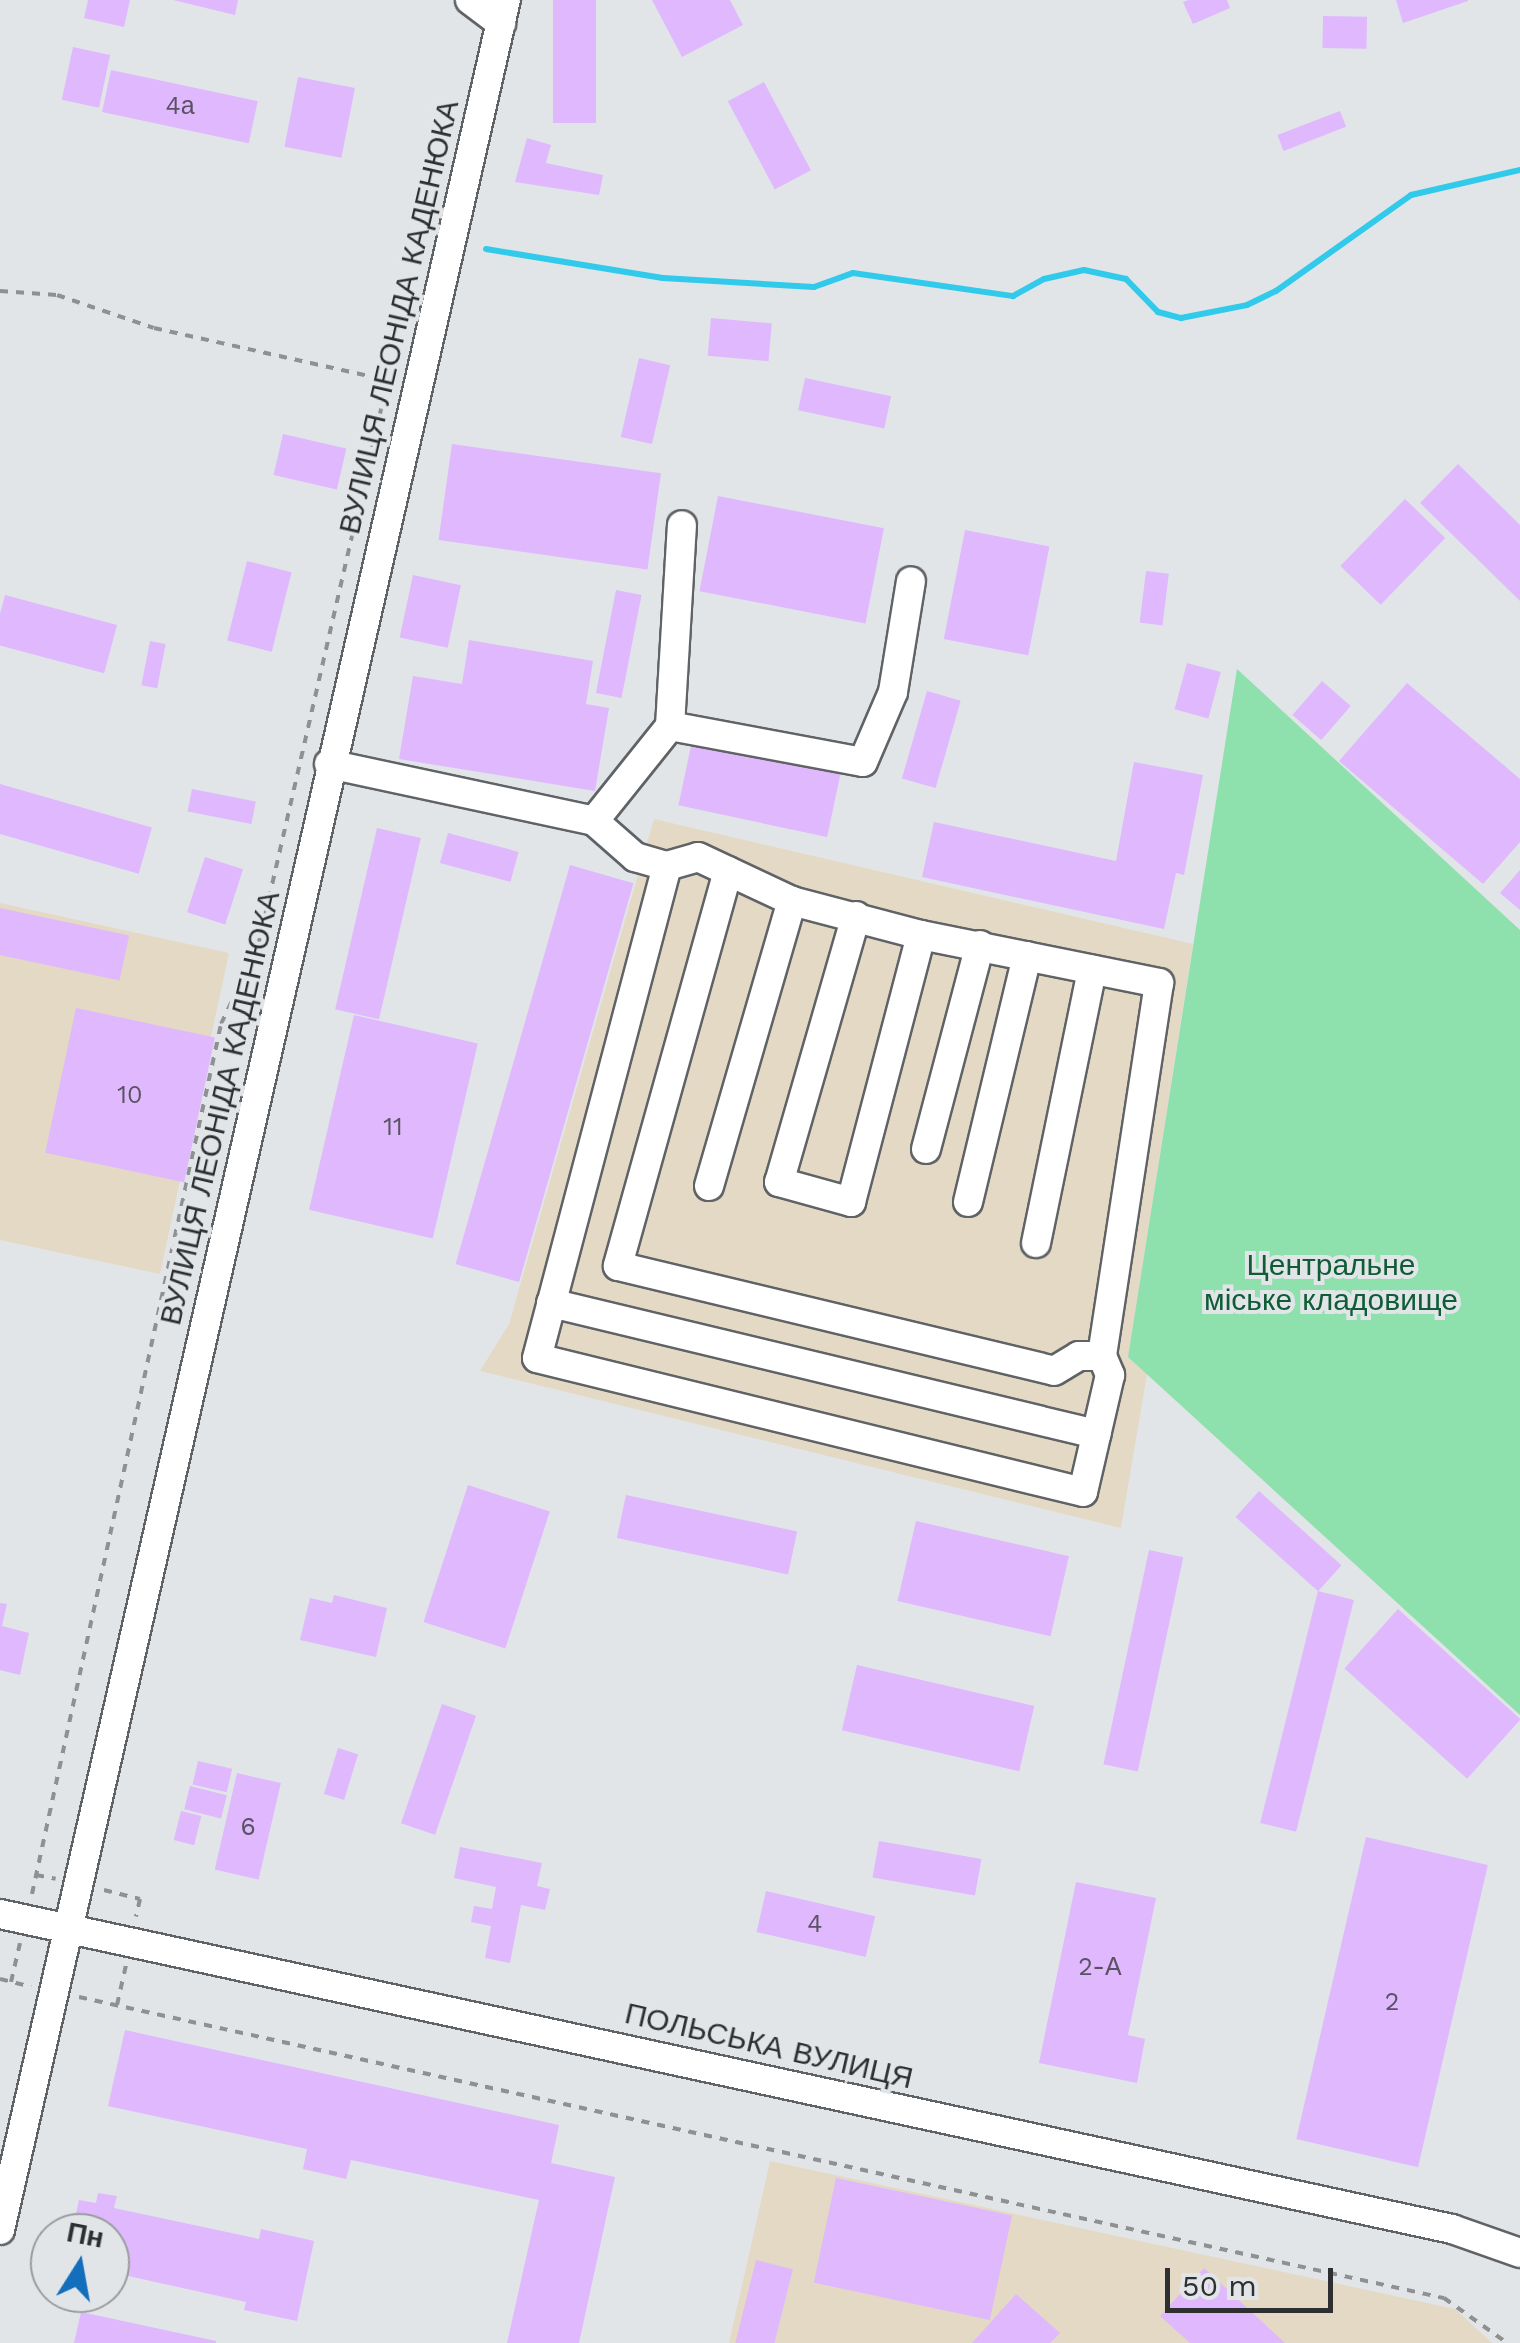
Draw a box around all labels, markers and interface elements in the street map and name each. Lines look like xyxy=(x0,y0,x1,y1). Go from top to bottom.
house number: 4а xyxy=(165,91,195,121)
street label: ВУЛИЦЯ ЛЕОНІДА КАДЕНЮКА xyxy=(331,97,467,537)
street label: ВУЛИЦЯ ЛЕОНІДА КАДЕНЮКА xyxy=(152,888,288,1328)
house number: 10 xyxy=(117,1080,143,1110)
house number: 11 xyxy=(383,1112,403,1142)
park label: Центральне міське кладовище xyxy=(1204,1247,1458,1318)
house number: 6 xyxy=(240,1812,256,1842)
house number: 4 xyxy=(807,1909,823,1939)
house number: 2-А xyxy=(1078,1952,1122,1982)
house number: 2 xyxy=(1385,1987,1399,2017)
street label: ПОЛЬСЬКА ВУЛИЦЯ xyxy=(621,1995,917,2097)
north arrow xyxy=(30,2213,130,2313)
text: Пн xyxy=(64,2215,107,2255)
scale bar xyxy=(1170,2248,1338,2310)
text: 50 m xyxy=(1182,2268,1257,2303)

